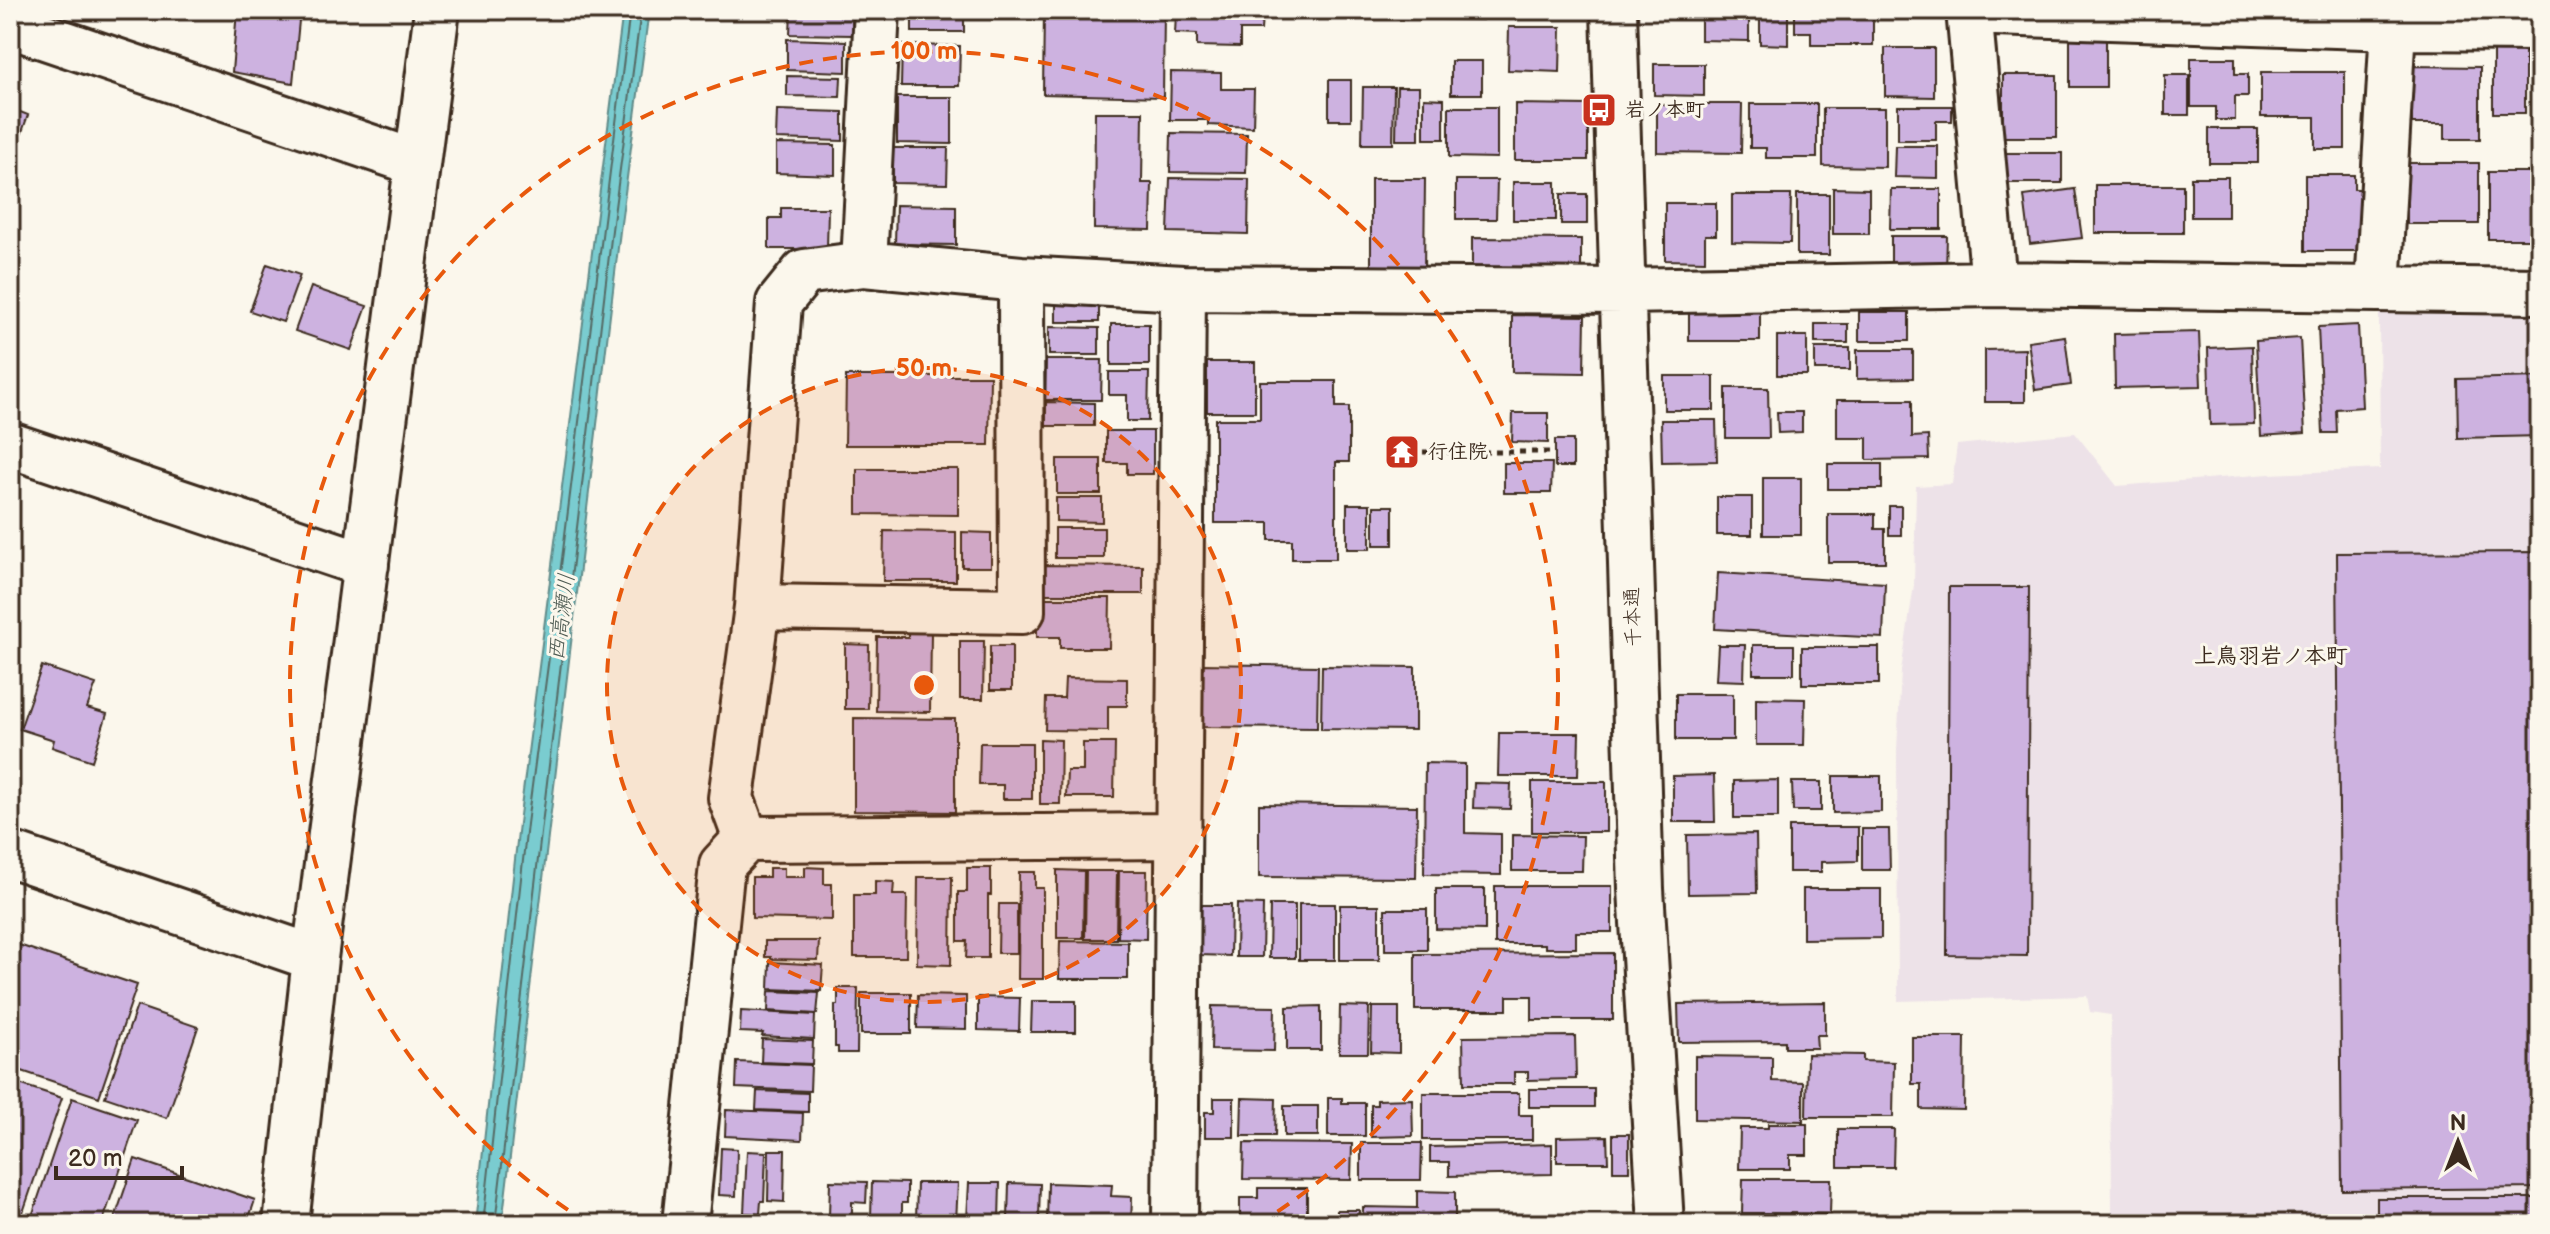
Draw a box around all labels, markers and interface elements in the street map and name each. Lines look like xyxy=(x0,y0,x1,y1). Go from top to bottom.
text: 100 m xyxy=(891,37,957,66)
bus stop icon: 岩ノ本町 xyxy=(1580,91,1618,129)
place label: 岩ノ本町 xyxy=(1625,98,1705,122)
text: 50 m xyxy=(896,354,952,383)
temple icon: 行住院 xyxy=(1383,433,1421,471)
place label: 行住院 xyxy=(1428,440,1488,464)
water label: 西高瀬川 xyxy=(543,572,581,662)
street label: 千本通 xyxy=(1620,587,1646,647)
district label: 上鳥羽岩ノ本町 xyxy=(2194,643,2348,670)
centre of rings xyxy=(910,671,938,699)
north arrow xyxy=(2418,1102,2498,1182)
text: N xyxy=(2450,1110,2466,1137)
scale bar xyxy=(56,1130,182,1180)
text: 20 m xyxy=(68,1144,123,1173)

